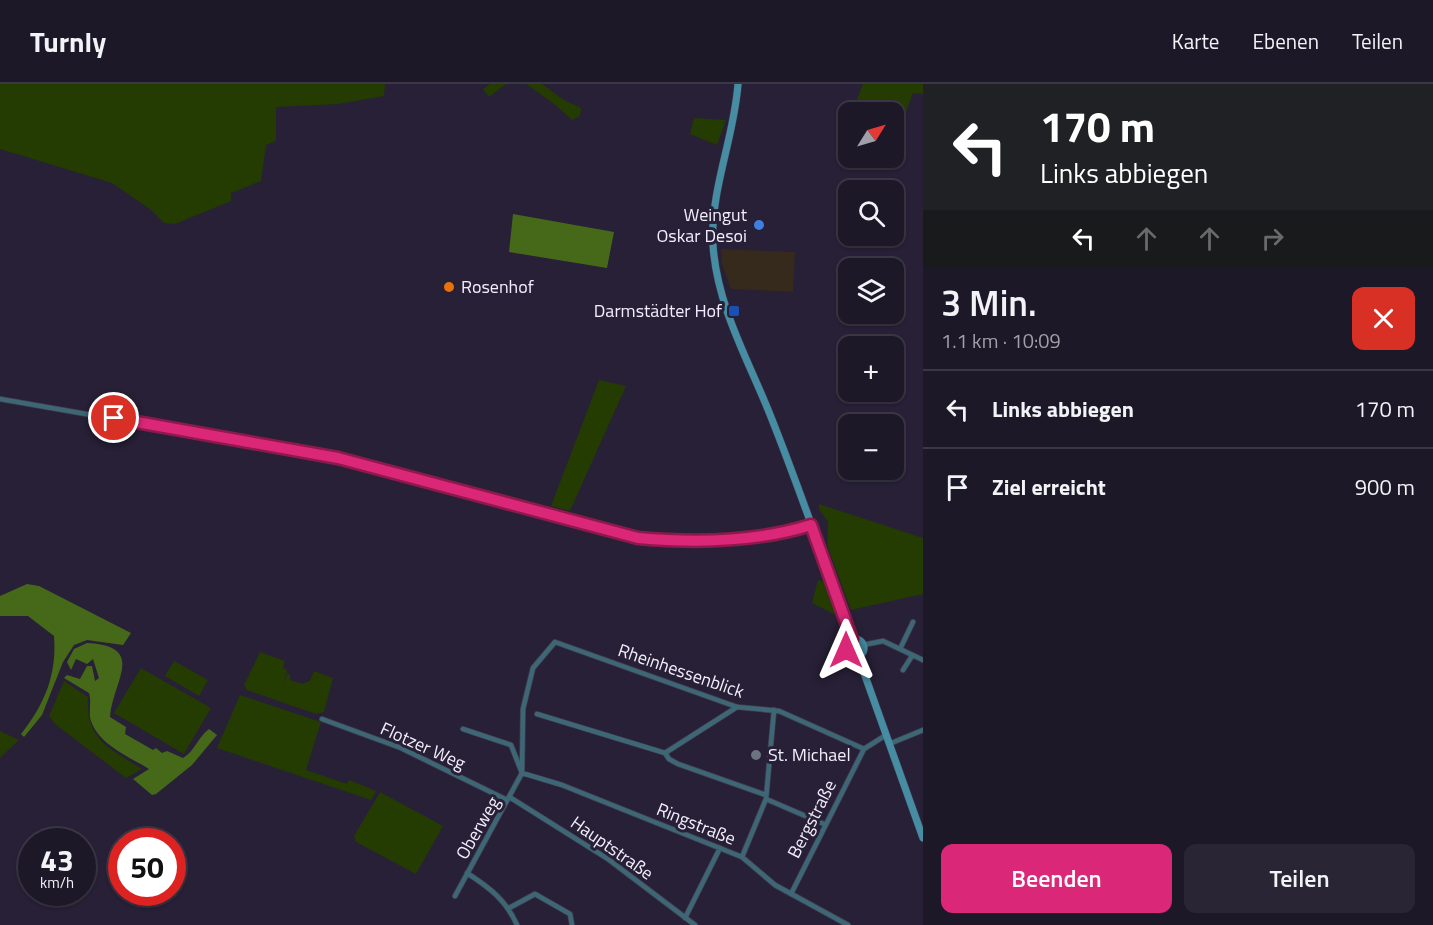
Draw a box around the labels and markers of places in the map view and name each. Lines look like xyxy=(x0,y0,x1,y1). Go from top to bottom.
place label: Weingut Oskar Desoi xyxy=(656,201,748,249)
marker: Weingut Oskar Desoi xyxy=(752,218,766,232)
place label: Rosenhof xyxy=(461,273,534,300)
marker: Rosenhof xyxy=(442,280,456,294)
place label: Darmstädter Hof xyxy=(594,297,722,324)
marker: Darmstädter Hof xyxy=(727,304,741,318)
pin xyxy=(88,392,139,443)
place label: St. Michael xyxy=(768,741,851,768)
marker: St. Michael xyxy=(749,748,763,762)

